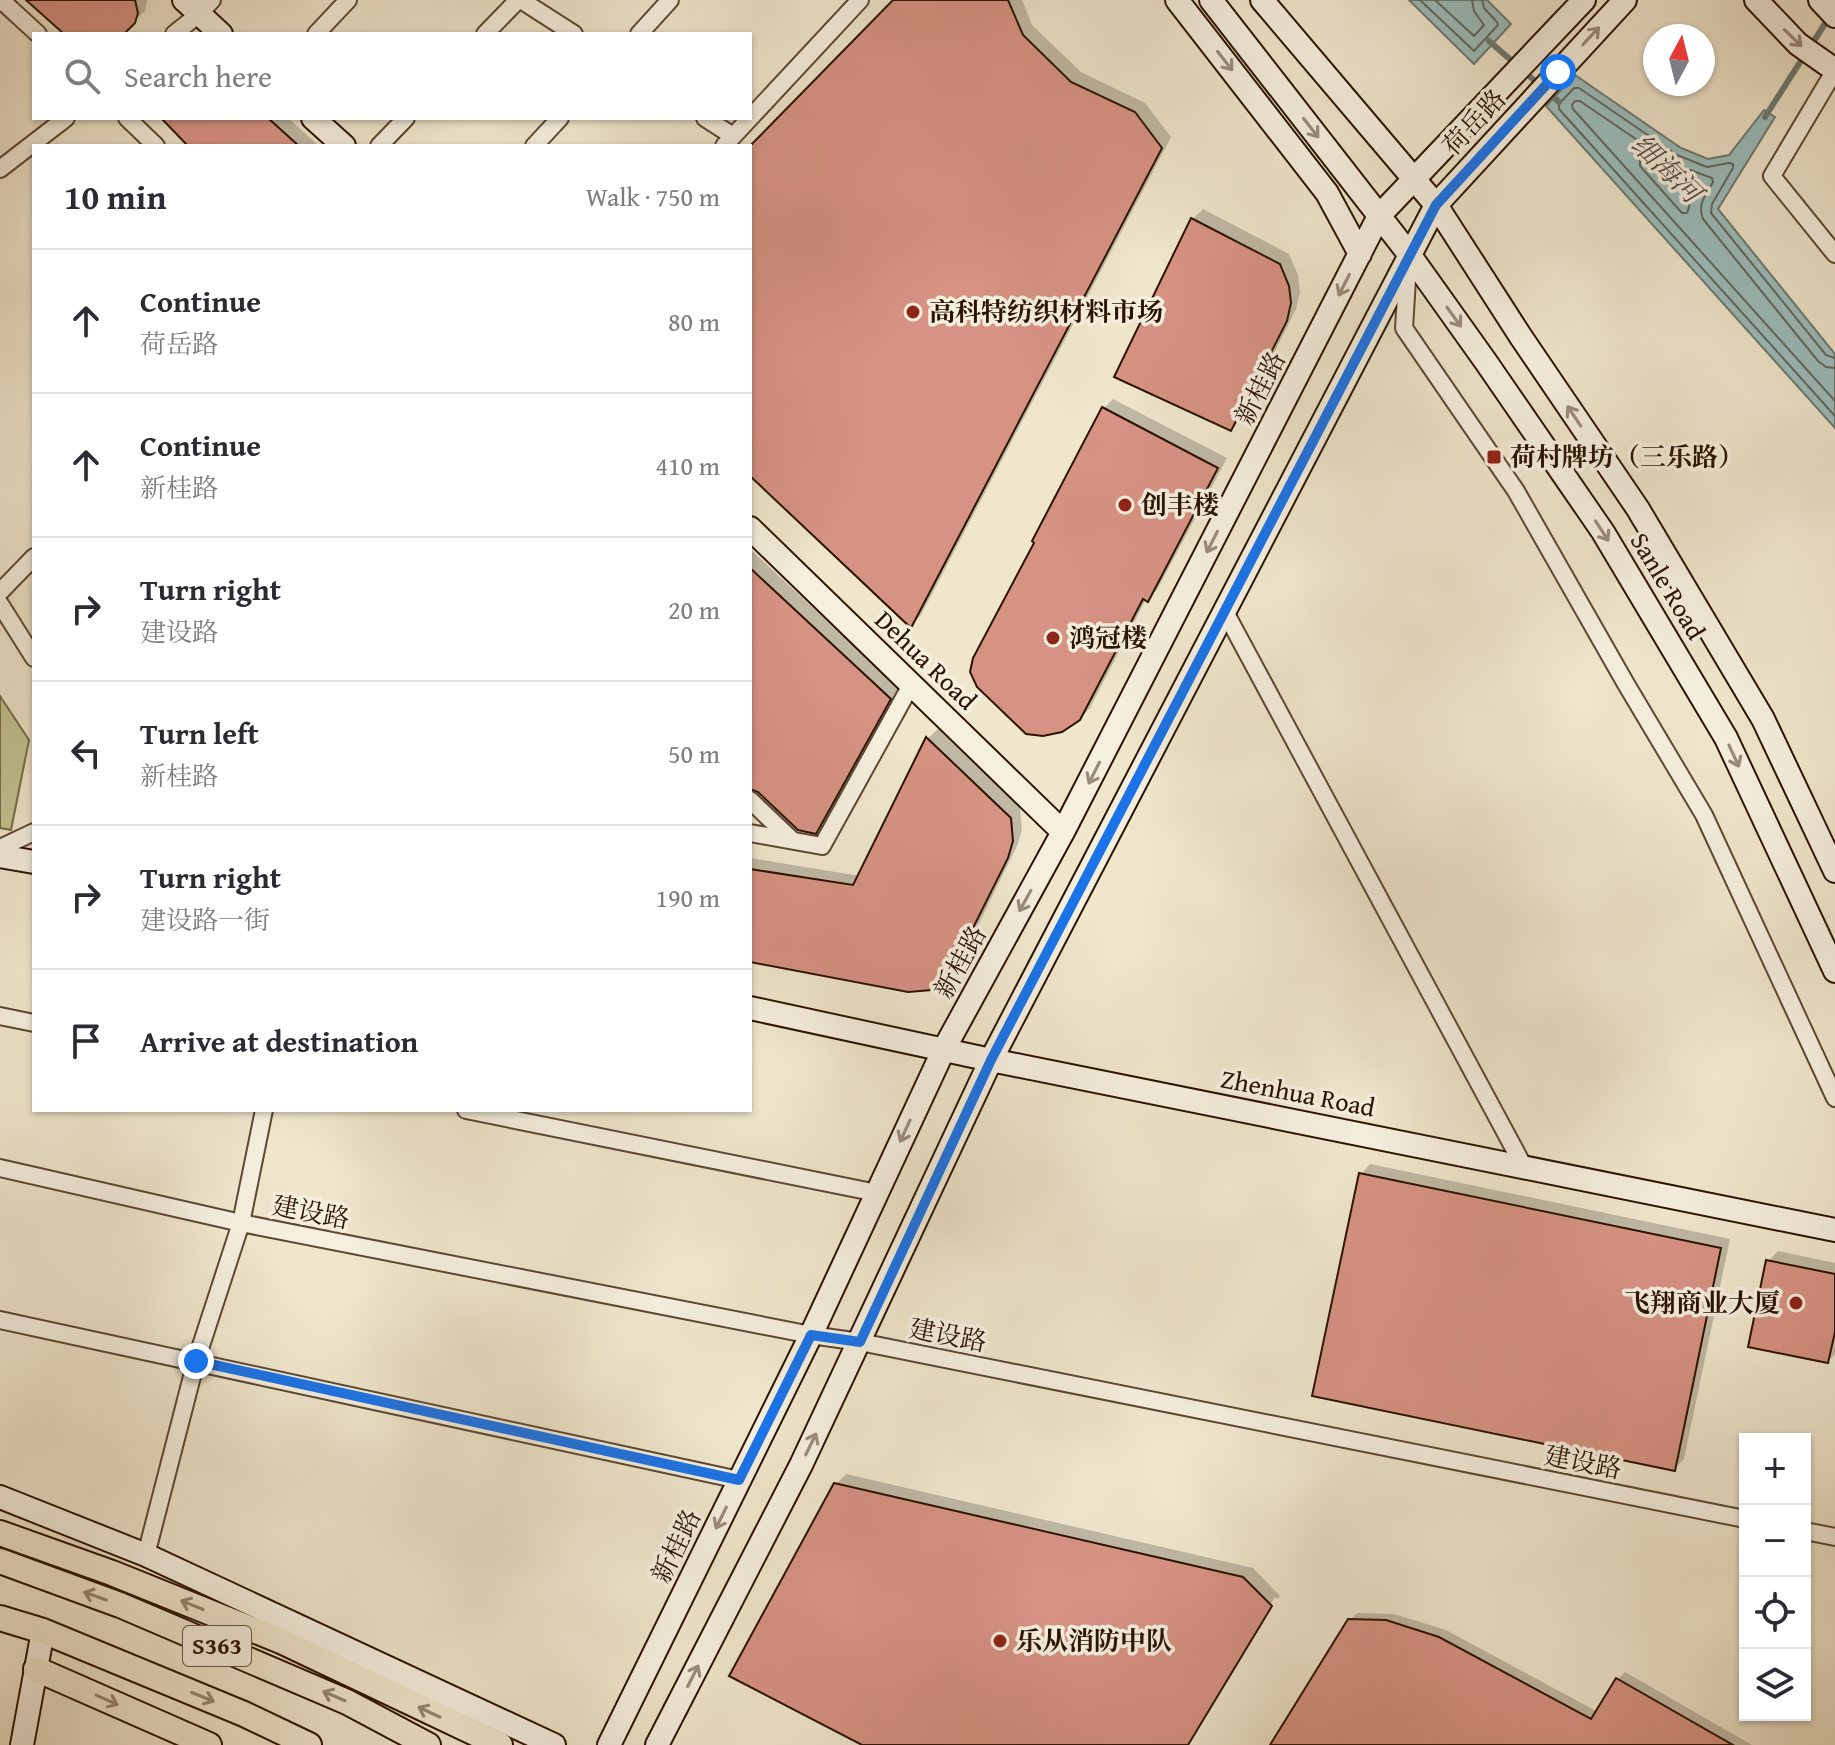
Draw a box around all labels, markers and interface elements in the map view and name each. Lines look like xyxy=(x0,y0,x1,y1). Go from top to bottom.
north arrow xyxy=(1643,24,1715,96)
one-way arrow xyxy=(1581,26,1600,46)
one-way arrow xyxy=(1783,28,1802,47)
search box xyxy=(32,32,752,120)
one-way arrow xyxy=(1216,50,1234,71)
icon: search xyxy=(60,54,104,98)
text: Search here xyxy=(124,54,272,98)
route start xyxy=(1540,54,1576,90)
street label: 荷岳路 xyxy=(1433,80,1514,163)
one-way arrow xyxy=(1302,117,1319,138)
water label: 细海河 xyxy=(1623,124,1715,215)
text: 10 min xyxy=(64,172,166,221)
text: Walk · 750 m xyxy=(586,177,720,216)
one-way arrow xyxy=(1336,273,1351,297)
text: Continue xyxy=(140,279,261,323)
place label: 高科特纺织材料市场 xyxy=(929,292,1163,331)
icon: ahead xyxy=(64,299,108,343)
text: 80 m xyxy=(668,302,720,341)
marker: 高科特纺织材料市场 xyxy=(904,303,922,321)
one-way arrow xyxy=(1446,306,1463,328)
text: 荷岳路 xyxy=(140,324,218,363)
street label: 新桂路 xyxy=(1224,344,1295,431)
one-way arrow xyxy=(1566,405,1582,427)
text: Continue xyxy=(140,423,261,467)
place label: 荷村牌坊（三乐路） xyxy=(1510,437,1744,476)
icon: ahead xyxy=(64,443,108,487)
text: 410 m xyxy=(655,446,720,485)
marker: 荷村牌坊（三乐路） xyxy=(1485,448,1503,466)
text: 新桂路 xyxy=(140,468,218,507)
place label: 创丰楼 xyxy=(1141,485,1219,524)
marker: 创丰楼 xyxy=(1116,496,1134,514)
one-way arrow xyxy=(1594,520,1610,542)
street label: Sanle Road xyxy=(1621,525,1716,647)
one-way arrow xyxy=(1204,529,1220,553)
text: Turn right xyxy=(140,567,281,611)
icon: right xyxy=(64,587,108,631)
text: 20 m xyxy=(668,590,720,629)
street label: Dehua Road xyxy=(866,601,986,719)
text: 建设路 xyxy=(140,612,218,651)
place label: 鸿冠楼 xyxy=(1069,618,1147,657)
marker: 鸿冠楼 xyxy=(1044,629,1062,647)
text: Turn left xyxy=(140,711,259,755)
icon: left xyxy=(64,731,108,775)
text: 50 m xyxy=(668,734,720,773)
one-way arrow xyxy=(1727,743,1742,767)
text: 新桂路 xyxy=(140,756,218,795)
one-way arrow xyxy=(1085,760,1101,784)
text: Turn right xyxy=(140,855,281,899)
icon: right xyxy=(64,875,108,919)
text: 190 m xyxy=(655,878,720,917)
one-way arrow xyxy=(1017,889,1033,912)
text: 建设路一街 xyxy=(140,900,270,939)
street label: 新桂路 xyxy=(924,918,996,1005)
icon: arrive xyxy=(64,1019,108,1063)
text: Arrive at destination xyxy=(140,1019,418,1063)
street label: Zhenhua Road xyxy=(1218,1058,1379,1127)
one-way arrow xyxy=(897,1119,912,1143)
street label: 建设路 xyxy=(269,1185,353,1238)
place label: 飞翔商业大厦 xyxy=(1624,1283,1780,1322)
marker: 飞翔商业大厦 xyxy=(1787,1294,1805,1312)
street label: 建设路 xyxy=(906,1308,990,1361)
route end xyxy=(178,1343,214,1379)
one-way arrow xyxy=(804,1433,819,1457)
map controls xyxy=(1739,1433,1811,1721)
button: + xyxy=(1739,1433,1811,1505)
street label: 建设路 xyxy=(1541,1435,1625,1488)
street label: 新桂路 xyxy=(641,1502,710,1589)
one-way arrow xyxy=(713,1505,728,1529)
button: − xyxy=(1739,1505,1811,1577)
button: locate xyxy=(1739,1577,1811,1649)
one-way arrow xyxy=(83,1588,107,1602)
one-way arrow xyxy=(180,1597,205,1611)
place label: 乐从消防中队 xyxy=(1016,1621,1172,1660)
road number: S363 xyxy=(183,1626,251,1666)
marker: 乐从消防中队 xyxy=(991,1632,1009,1650)
button: layers xyxy=(1739,1649,1811,1721)
one-way arrow xyxy=(685,1664,701,1688)
one-way arrow xyxy=(322,1688,347,1703)
one-way arrow xyxy=(190,1691,215,1705)
one-way arrow xyxy=(95,1694,119,1709)
one-way arrow xyxy=(418,1704,442,1719)

